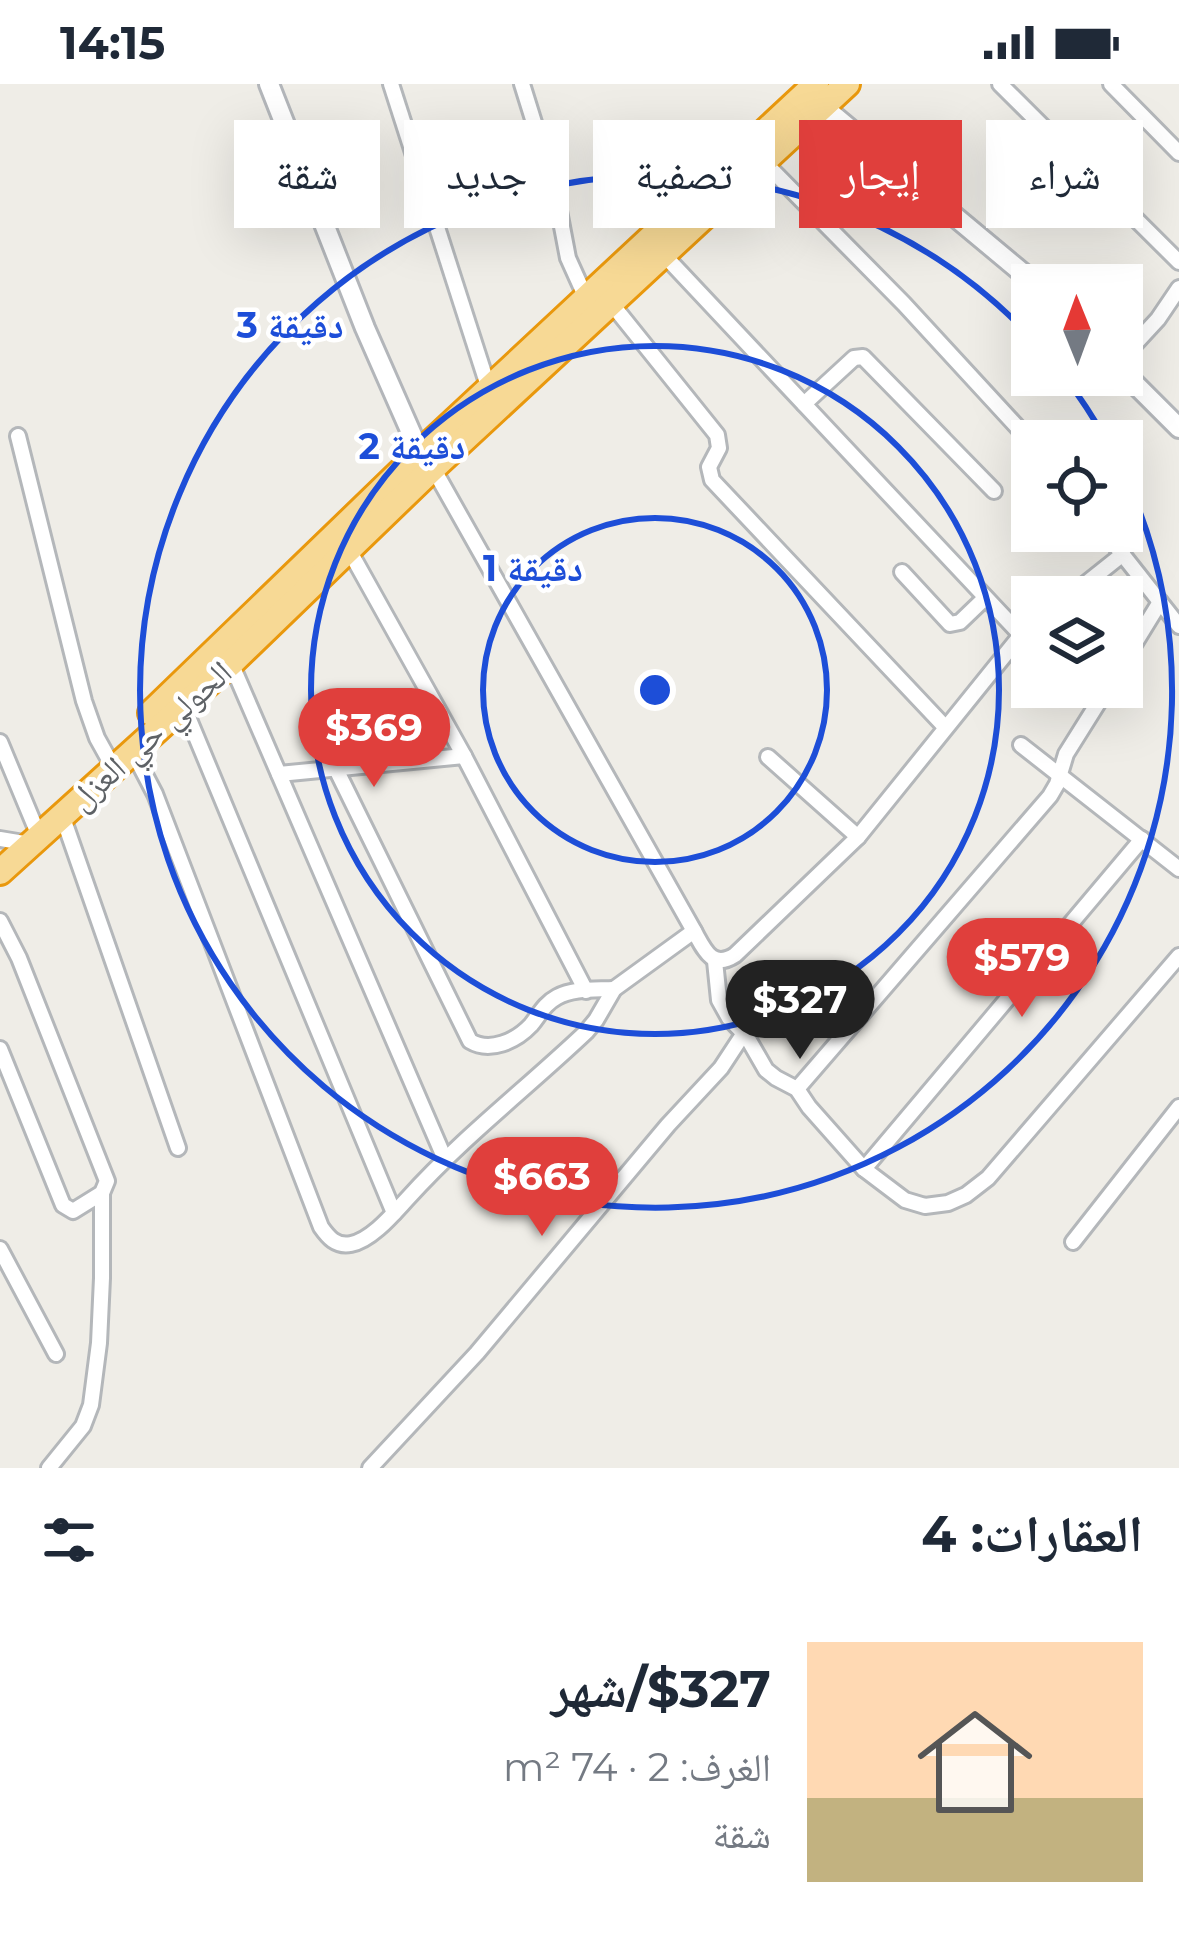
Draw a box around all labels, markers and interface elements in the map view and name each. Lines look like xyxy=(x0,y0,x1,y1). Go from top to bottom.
text: 14:15 xyxy=(60,15,165,70)
chip: شقة xyxy=(234,120,380,228)
chip: جديد xyxy=(404,120,569,228)
chip: تصفية xyxy=(593,120,775,228)
chip: إيجار xyxy=(799,120,962,228)
chip: شراء xyxy=(986,120,1143,228)
north arrow xyxy=(1011,264,1143,396)
map controls xyxy=(1011,264,1143,708)
text: 3 دقيقة xyxy=(235,303,344,347)
button: locate xyxy=(1011,420,1143,552)
text: 2 دقيقة xyxy=(358,424,466,468)
text: 1 دقيقة xyxy=(483,546,583,590)
button: layers xyxy=(1011,576,1143,708)
street label: الحولي حي العزل xyxy=(61,652,244,823)
centre of rings xyxy=(634,669,676,711)
pin: $369 xyxy=(303,688,445,790)
text: $369 xyxy=(325,703,423,751)
pin: $579 xyxy=(951,918,1093,1020)
text: $579 xyxy=(974,933,1070,981)
pin: $327 xyxy=(729,960,871,1062)
text: $327 xyxy=(753,975,847,1023)
pin: $663 xyxy=(471,1137,613,1239)
text: $663 xyxy=(493,1152,591,1200)
text: العقارات: 4 xyxy=(921,1503,1143,1565)
icon: filters xyxy=(36,1507,102,1573)
text: $327/شهر xyxy=(551,1658,771,1720)
icon: home xyxy=(903,1690,1047,1834)
text: الغرف: 2 · 74 m² xyxy=(503,1743,771,1791)
text: شقة xyxy=(713,1810,771,1858)

